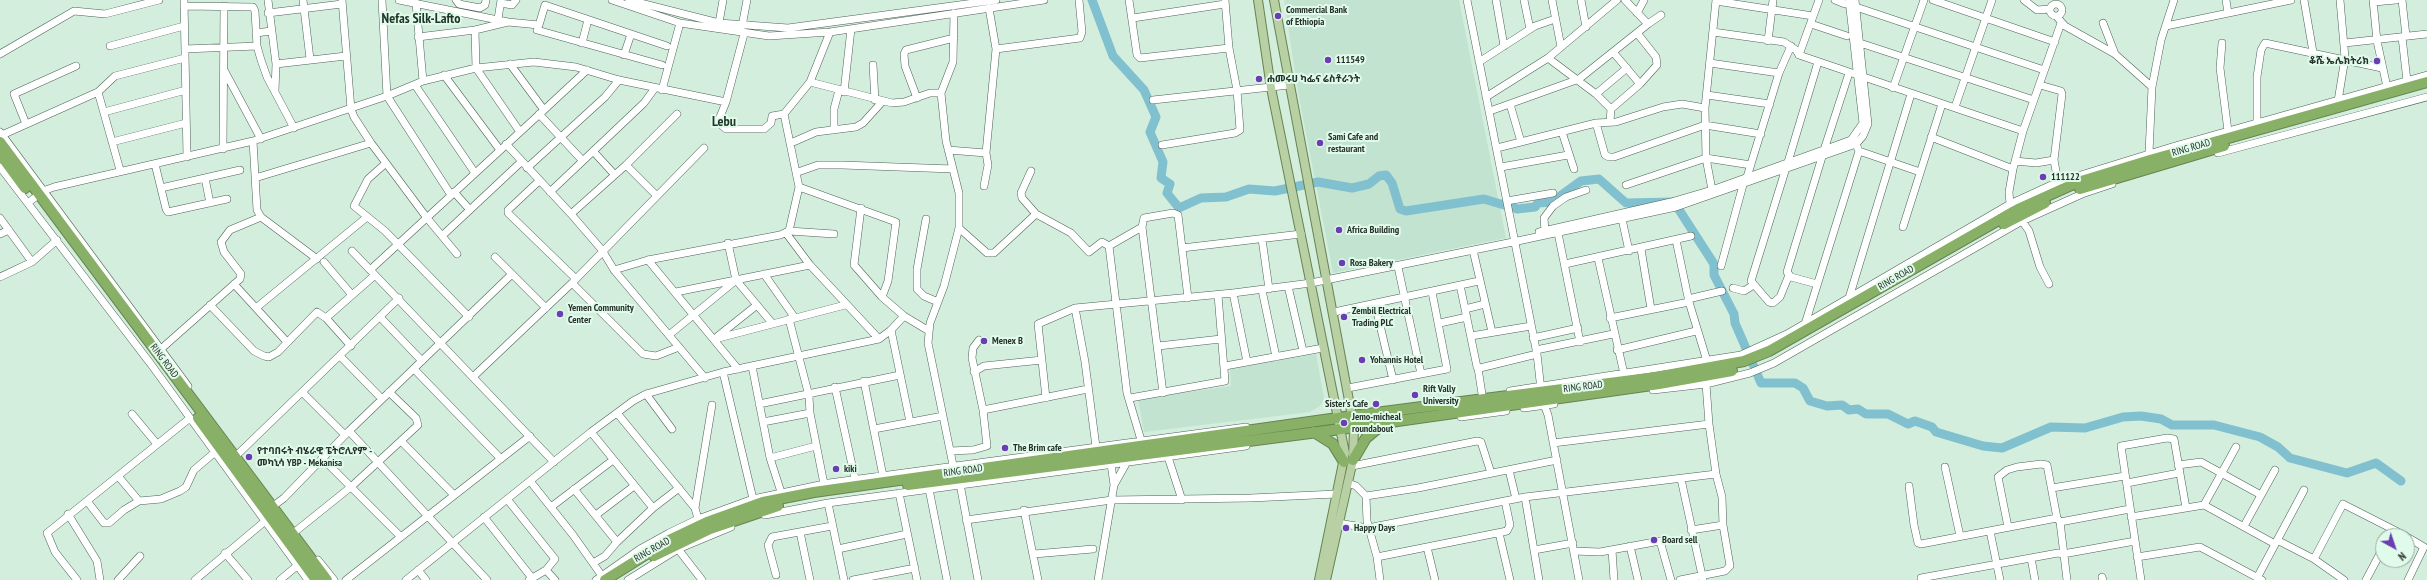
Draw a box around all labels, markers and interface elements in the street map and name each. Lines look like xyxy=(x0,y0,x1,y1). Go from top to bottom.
place label: Commercial Bank of Ethiopia xyxy=(1286,4,1347,28)
district label: Nefas Silk-Lafto xyxy=(382,11,460,27)
marker: Commercial Bank of Ethiopia xyxy=(1273,11,1283,21)
place label: 111549 xyxy=(1336,54,1365,66)
marker: 111549 xyxy=(1323,55,1333,65)
place label: ቆሼ ኤሌክትሪክ xyxy=(2309,55,2369,67)
marker: ቆሼ ኤሌክትሪክ xyxy=(2372,56,2382,66)
place label: ሐመሩሀ ካፌና ሬስቶራንት xyxy=(1267,73,1360,85)
marker: ሐመሩሀ ካፌና ሬስቶራንት xyxy=(1254,74,1264,84)
district label: Lebu xyxy=(712,114,736,130)
place label: Sami Cafe and restaurant xyxy=(1328,131,1378,154)
street label: RING ROAD xyxy=(2170,137,2212,159)
marker: Sami Cafe and restaurant xyxy=(1315,138,1325,148)
place label: 111122 xyxy=(2051,171,2080,183)
marker: 111122 xyxy=(2038,172,2048,182)
place label: Africa Building xyxy=(1347,224,1399,236)
marker: Africa Building xyxy=(1334,225,1344,235)
place label: Rosa Bakery xyxy=(1350,257,1393,269)
marker: Rosa Bakery xyxy=(1337,258,1347,268)
street label: RING ROAD xyxy=(1876,263,1916,293)
place label: Yemen Community Center xyxy=(568,302,634,326)
place label: Zembil Electrical Trading PLC xyxy=(1352,305,1411,328)
marker: Yemen Community Center xyxy=(555,309,565,319)
marker: Zembil Electrical Trading PLC xyxy=(1339,312,1349,322)
place label: Menex B xyxy=(992,335,1023,347)
marker: Menex B xyxy=(979,336,989,346)
street label: RING ROAD xyxy=(147,342,181,380)
place label: Yohannis Hotel xyxy=(1370,354,1423,366)
marker: Yohannis Hotel xyxy=(1357,355,1367,365)
street label: RING ROAD xyxy=(1563,379,1603,395)
place label: Rift Vally University xyxy=(1423,383,1458,406)
marker: Rift Vally University xyxy=(1410,390,1420,400)
place label: Sister's Cafe xyxy=(1325,398,1368,410)
marker: Sister's Cafe xyxy=(1371,399,1381,409)
place label: Jemo-micheal roundabout xyxy=(1352,411,1401,434)
marker: Jemo-micheal roundabout xyxy=(1339,418,1349,428)
place label: The Brim cafe xyxy=(1013,442,1062,454)
marker: The Brim cafe xyxy=(1000,443,1010,453)
place label: የተባበሩት ብሄራዊ ፔትሮሊየም - መካኒሳ YBP - Mekanisa xyxy=(257,445,372,468)
marker: የተባበሩት ብሄራዊ ፔትሮሊየም - መካኒሳ YBP - Mekanisa xyxy=(244,452,254,462)
street label: RING ROAD xyxy=(943,462,983,480)
place label: kiki xyxy=(844,463,857,475)
marker: kiki xyxy=(831,464,841,474)
place label: Happy Days xyxy=(1354,522,1395,534)
marker: Happy Days xyxy=(1341,523,1351,533)
north arrow xyxy=(2375,528,2415,568)
place label: Board sell xyxy=(1662,534,1698,546)
street label: RING ROAD xyxy=(632,535,672,565)
marker: Board sell xyxy=(1649,535,1659,545)
text: N xyxy=(2395,549,2409,564)

